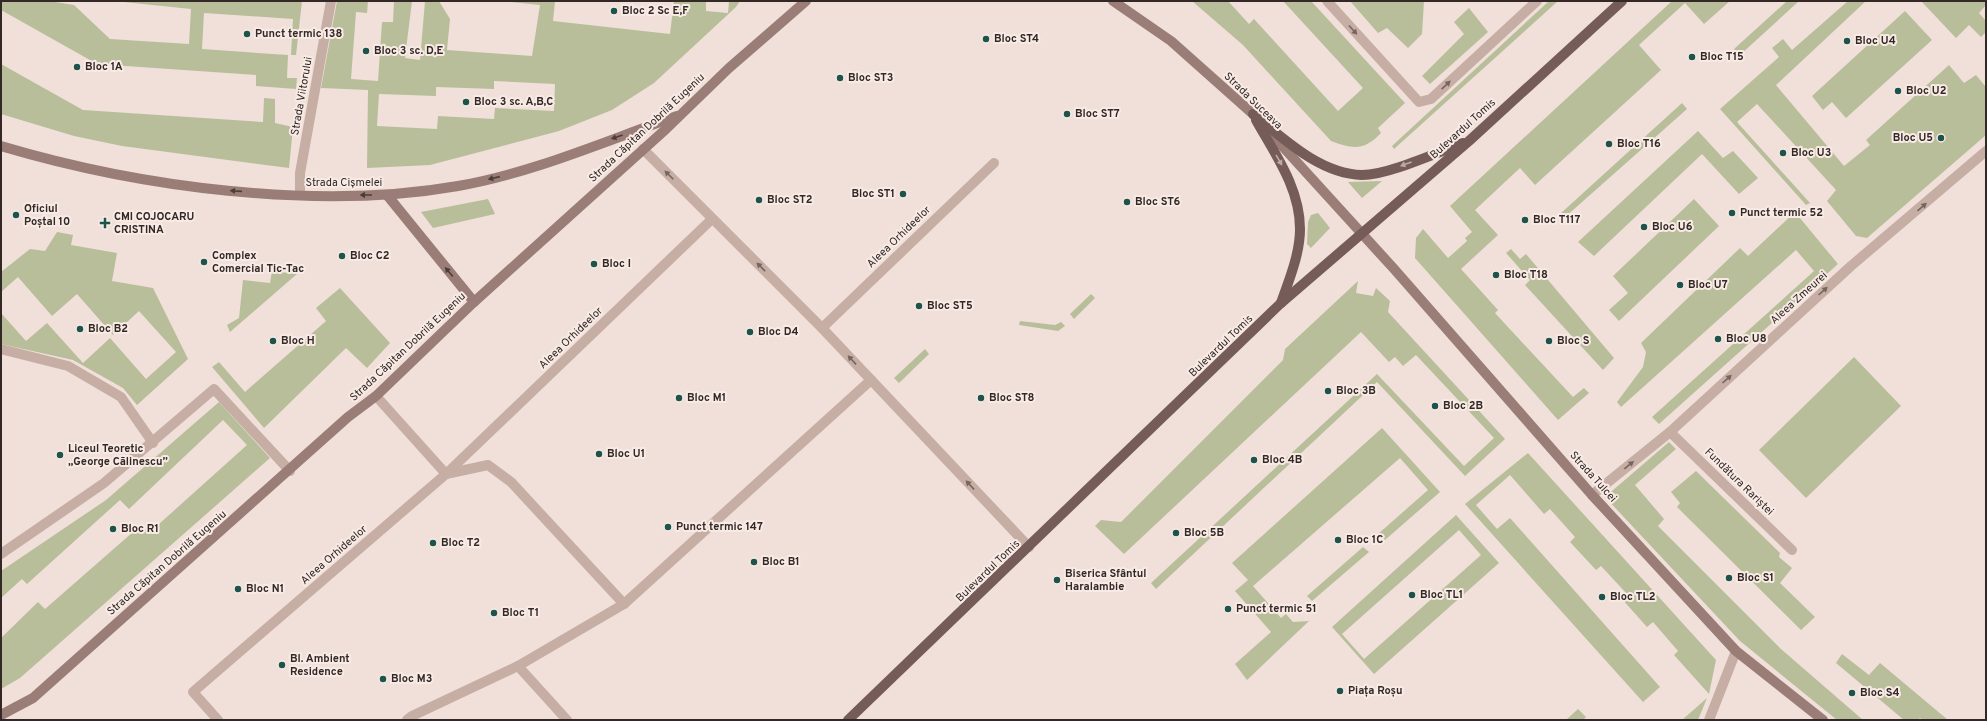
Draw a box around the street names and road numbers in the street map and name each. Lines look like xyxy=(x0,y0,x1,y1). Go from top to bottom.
street label: Strada Viitorului xyxy=(288,56,316,136)
street label: Strada Suceava xyxy=(1221,70,1285,133)
street label: Strada Căpitan Dobrilă Eugeniu xyxy=(586,71,708,185)
street label: Bulevardul Tomis xyxy=(1427,96,1499,162)
street label: Strada Cișmelei xyxy=(306,176,382,190)
street label: Aleea Orhideelor xyxy=(864,202,934,271)
street label: Aleea Zmeurei xyxy=(1767,269,1831,327)
street label: Strada Căpitan Dobrilă Eugeniu xyxy=(347,290,469,404)
street label: Aleea Orhideelor xyxy=(536,303,606,372)
street label: Bulevardul Tomis xyxy=(1186,312,1256,380)
street label: Fundătura Rariștei xyxy=(1701,445,1777,519)
street label: Strada Tulcei xyxy=(1566,449,1620,505)
street label: Strada Căpitan Dobrilă Eugeniu xyxy=(105,507,229,619)
street label: Aleea Orhideelor xyxy=(298,522,371,588)
street label: Bulevardul Tomis xyxy=(953,537,1023,605)

